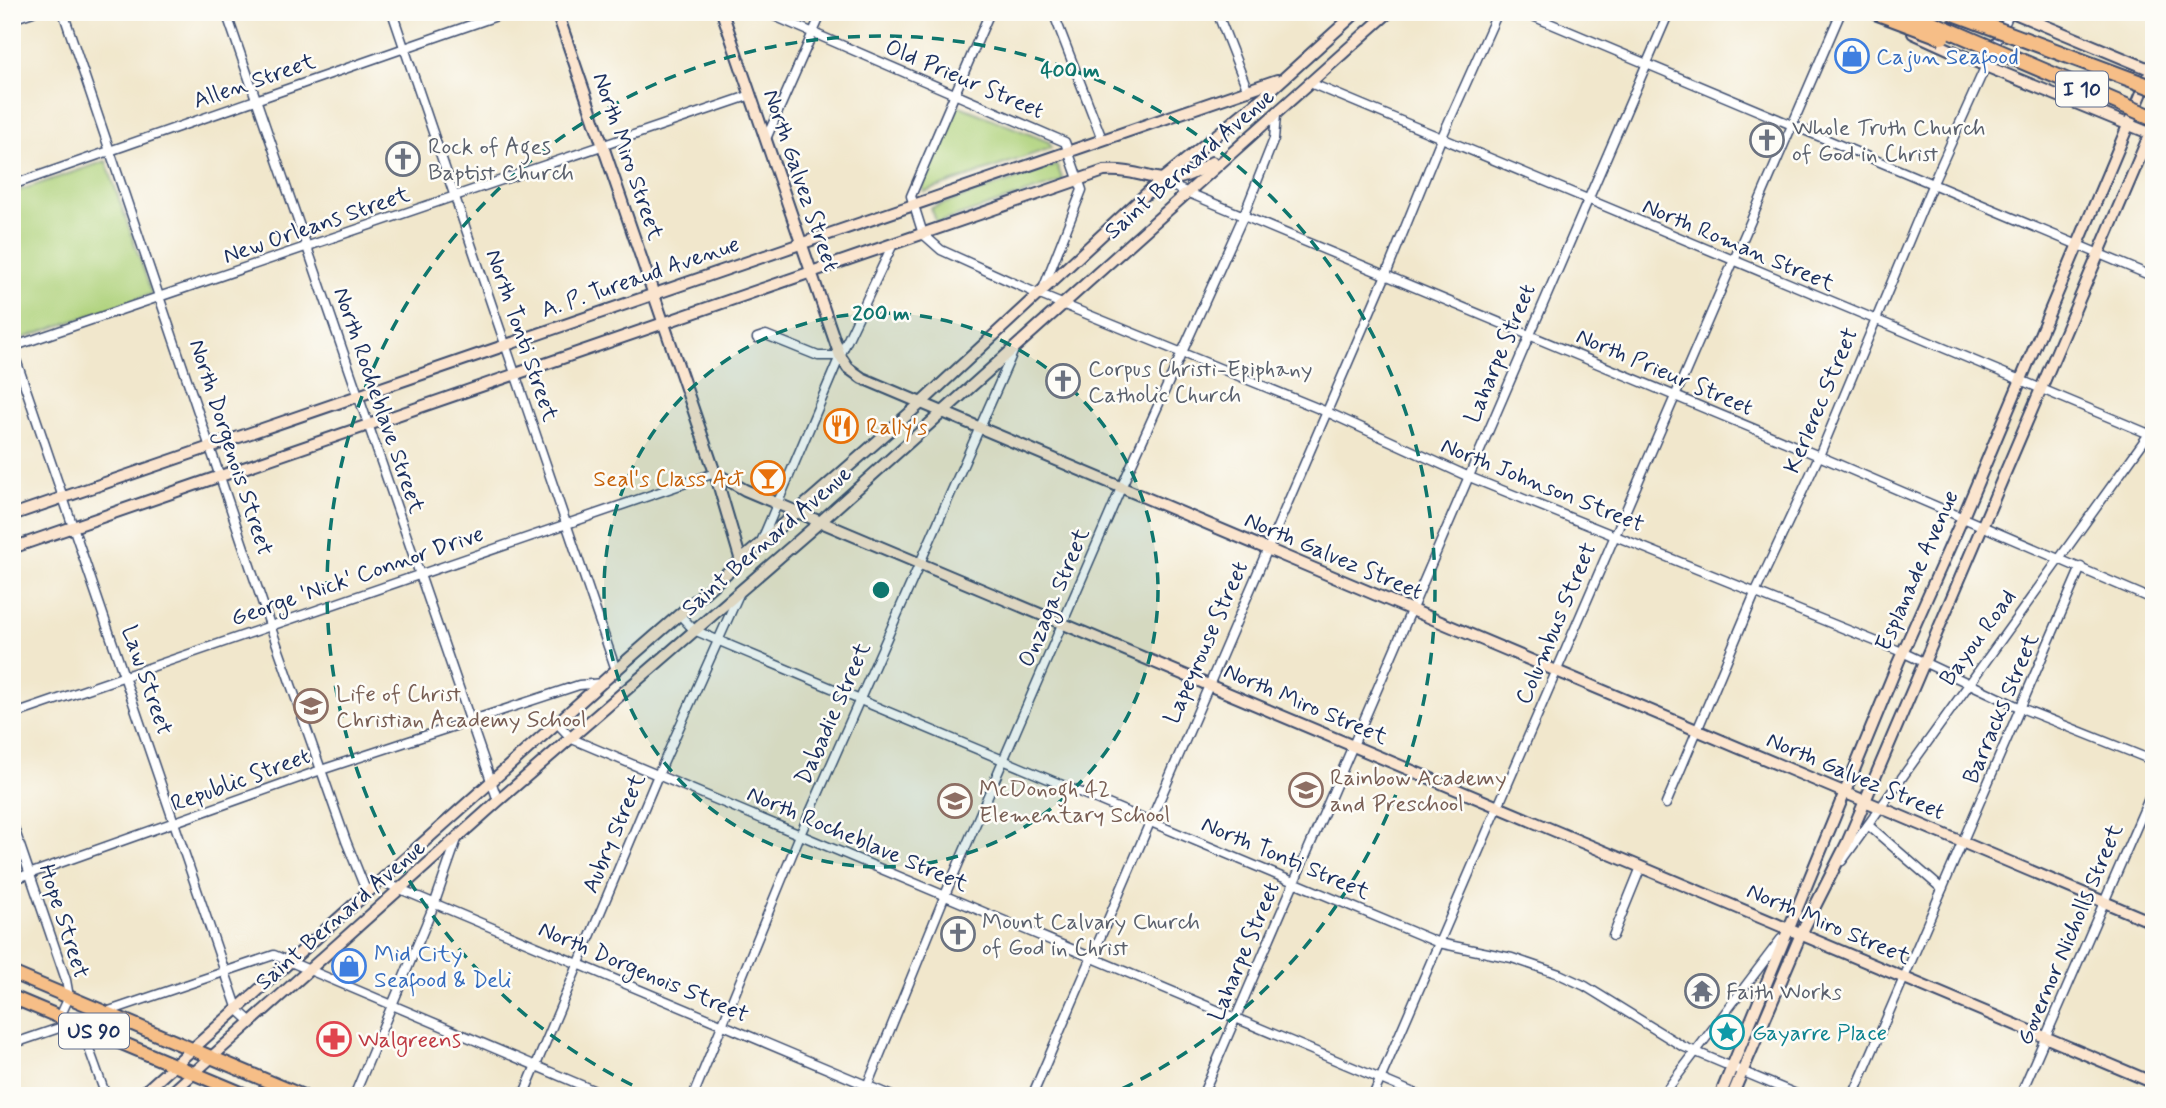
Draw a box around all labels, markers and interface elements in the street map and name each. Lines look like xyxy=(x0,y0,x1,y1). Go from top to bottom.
street label: Old Prieur Street xyxy=(880,33,1048,127)
shop icon: Cajun Seafood xyxy=(1833,37,1871,75)
place label: Cajun Seafood xyxy=(1876,43,2019,74)
street label: Allen Street xyxy=(189,47,320,117)
text: 400 m xyxy=(1040,57,1100,85)
street label: North Miro Street xyxy=(584,69,670,245)
road number: I 10 xyxy=(2056,72,2108,106)
street label: Saint Bernard Avenue xyxy=(1099,82,1282,247)
street label: North Galvez Street xyxy=(755,86,845,276)
place label: Whole Truth Church of God in Christ xyxy=(1792,114,1986,170)
church icon: Whole Truth Church of God in Christ xyxy=(1748,121,1786,159)
place label: Rock of Ages Baptist Church xyxy=(428,133,574,189)
church icon: Rock of Ages Baptist Church xyxy=(384,140,422,178)
street label: New Orleans Street xyxy=(219,180,414,272)
street label: North Roman Street xyxy=(1638,192,1839,300)
street label: A. P. Tureaud Avenue xyxy=(537,230,744,326)
street label: North Tonti Street xyxy=(478,246,565,426)
street label: Laharpe Street xyxy=(1458,280,1544,428)
street label: North Rocheblave Street xyxy=(325,284,431,518)
text: 200 m xyxy=(852,300,910,328)
street label: North Prieur Street xyxy=(1571,322,1757,424)
street label: Kerlerec Street xyxy=(1778,323,1866,478)
street label: North Dorgenois Street xyxy=(179,336,279,560)
place label: Corpus Christi-Epiphany Catholic Church xyxy=(1088,355,1312,411)
church icon: Corpus Christi-Epiphany Catholic Church xyxy=(1044,362,1082,400)
restaurant icon: Rally's xyxy=(822,407,860,445)
place label: Rally's xyxy=(866,413,927,443)
street label: North Johnson Street xyxy=(1436,431,1649,540)
street label: Saint Bernard Avenue xyxy=(676,459,859,624)
bar icon: Seal's Class Act xyxy=(749,459,787,497)
place label: Seal's Class Act xyxy=(593,465,744,495)
street label: Esplanade Avenue xyxy=(1869,486,1967,656)
street label: North Galvez Street xyxy=(1240,506,1427,608)
street label: George 'Nick' Connor Drive xyxy=(227,519,489,636)
street label: Onzaga Street xyxy=(1012,523,1100,673)
street label: Columbus Street xyxy=(1509,538,1604,709)
street label: Lapeyrouse Street xyxy=(1158,557,1256,729)
centre of rings xyxy=(869,578,893,602)
street label: Bayou Road xyxy=(1933,584,2024,692)
street label: Law Street xyxy=(113,622,179,740)
street label: Barracks Street xyxy=(1957,629,2047,789)
street label: Dabadie Street xyxy=(789,637,879,790)
street label: North Miro Street xyxy=(1219,657,1392,753)
place label: Life of Christ Christian Academy School xyxy=(336,680,586,736)
school or university icon: Life of Christ Christian Academy School xyxy=(292,687,330,725)
street label: North Galvez Street xyxy=(1762,726,1949,828)
street label: Republic Street xyxy=(167,742,315,820)
place label: Rainbow Academy and Preschool xyxy=(1330,764,1507,820)
street label: Aubry Street xyxy=(576,769,654,898)
school or university icon: Rainbow Academy and Preschool xyxy=(1287,771,1325,809)
place label: McDonogh 42 Elementary School xyxy=(979,775,1170,831)
street label: North Rocheblave Street xyxy=(742,780,973,900)
school or university icon: McDonogh 42 Elementary School xyxy=(936,782,974,820)
street label: North Tonti Street xyxy=(1196,810,1374,908)
street label: Governor Nicholls Street xyxy=(2011,819,2131,1050)
street label: Saint Bernard Avenue xyxy=(250,833,433,998)
street label: Hope Street xyxy=(31,861,96,983)
street label: North Miro Street xyxy=(1742,877,1915,973)
street label: Laharpe Street xyxy=(1202,878,1288,1026)
place label: Mount Calvary Church of God in Christ xyxy=(982,908,1200,964)
street label: North Dorgenois Street xyxy=(533,915,753,1033)
church icon: Mount Calvary Church of God in Christ xyxy=(939,915,977,953)
place label: Mid City Seafood & Deli xyxy=(374,940,512,997)
shop icon: Mid City Seafood & Deli xyxy=(330,947,368,985)
temple icon: Faith Works xyxy=(1683,972,1721,1010)
place label: Faith Works xyxy=(1726,978,1842,1008)
place icon: Gayarre Place xyxy=(1708,1013,1746,1051)
road number: US 90 xyxy=(59,1014,129,1048)
place label: Gayarre Place xyxy=(1752,1019,1887,1049)
pharmacy icon: Walgreens xyxy=(315,1020,353,1058)
place label: Walgreens xyxy=(358,1026,461,1058)

